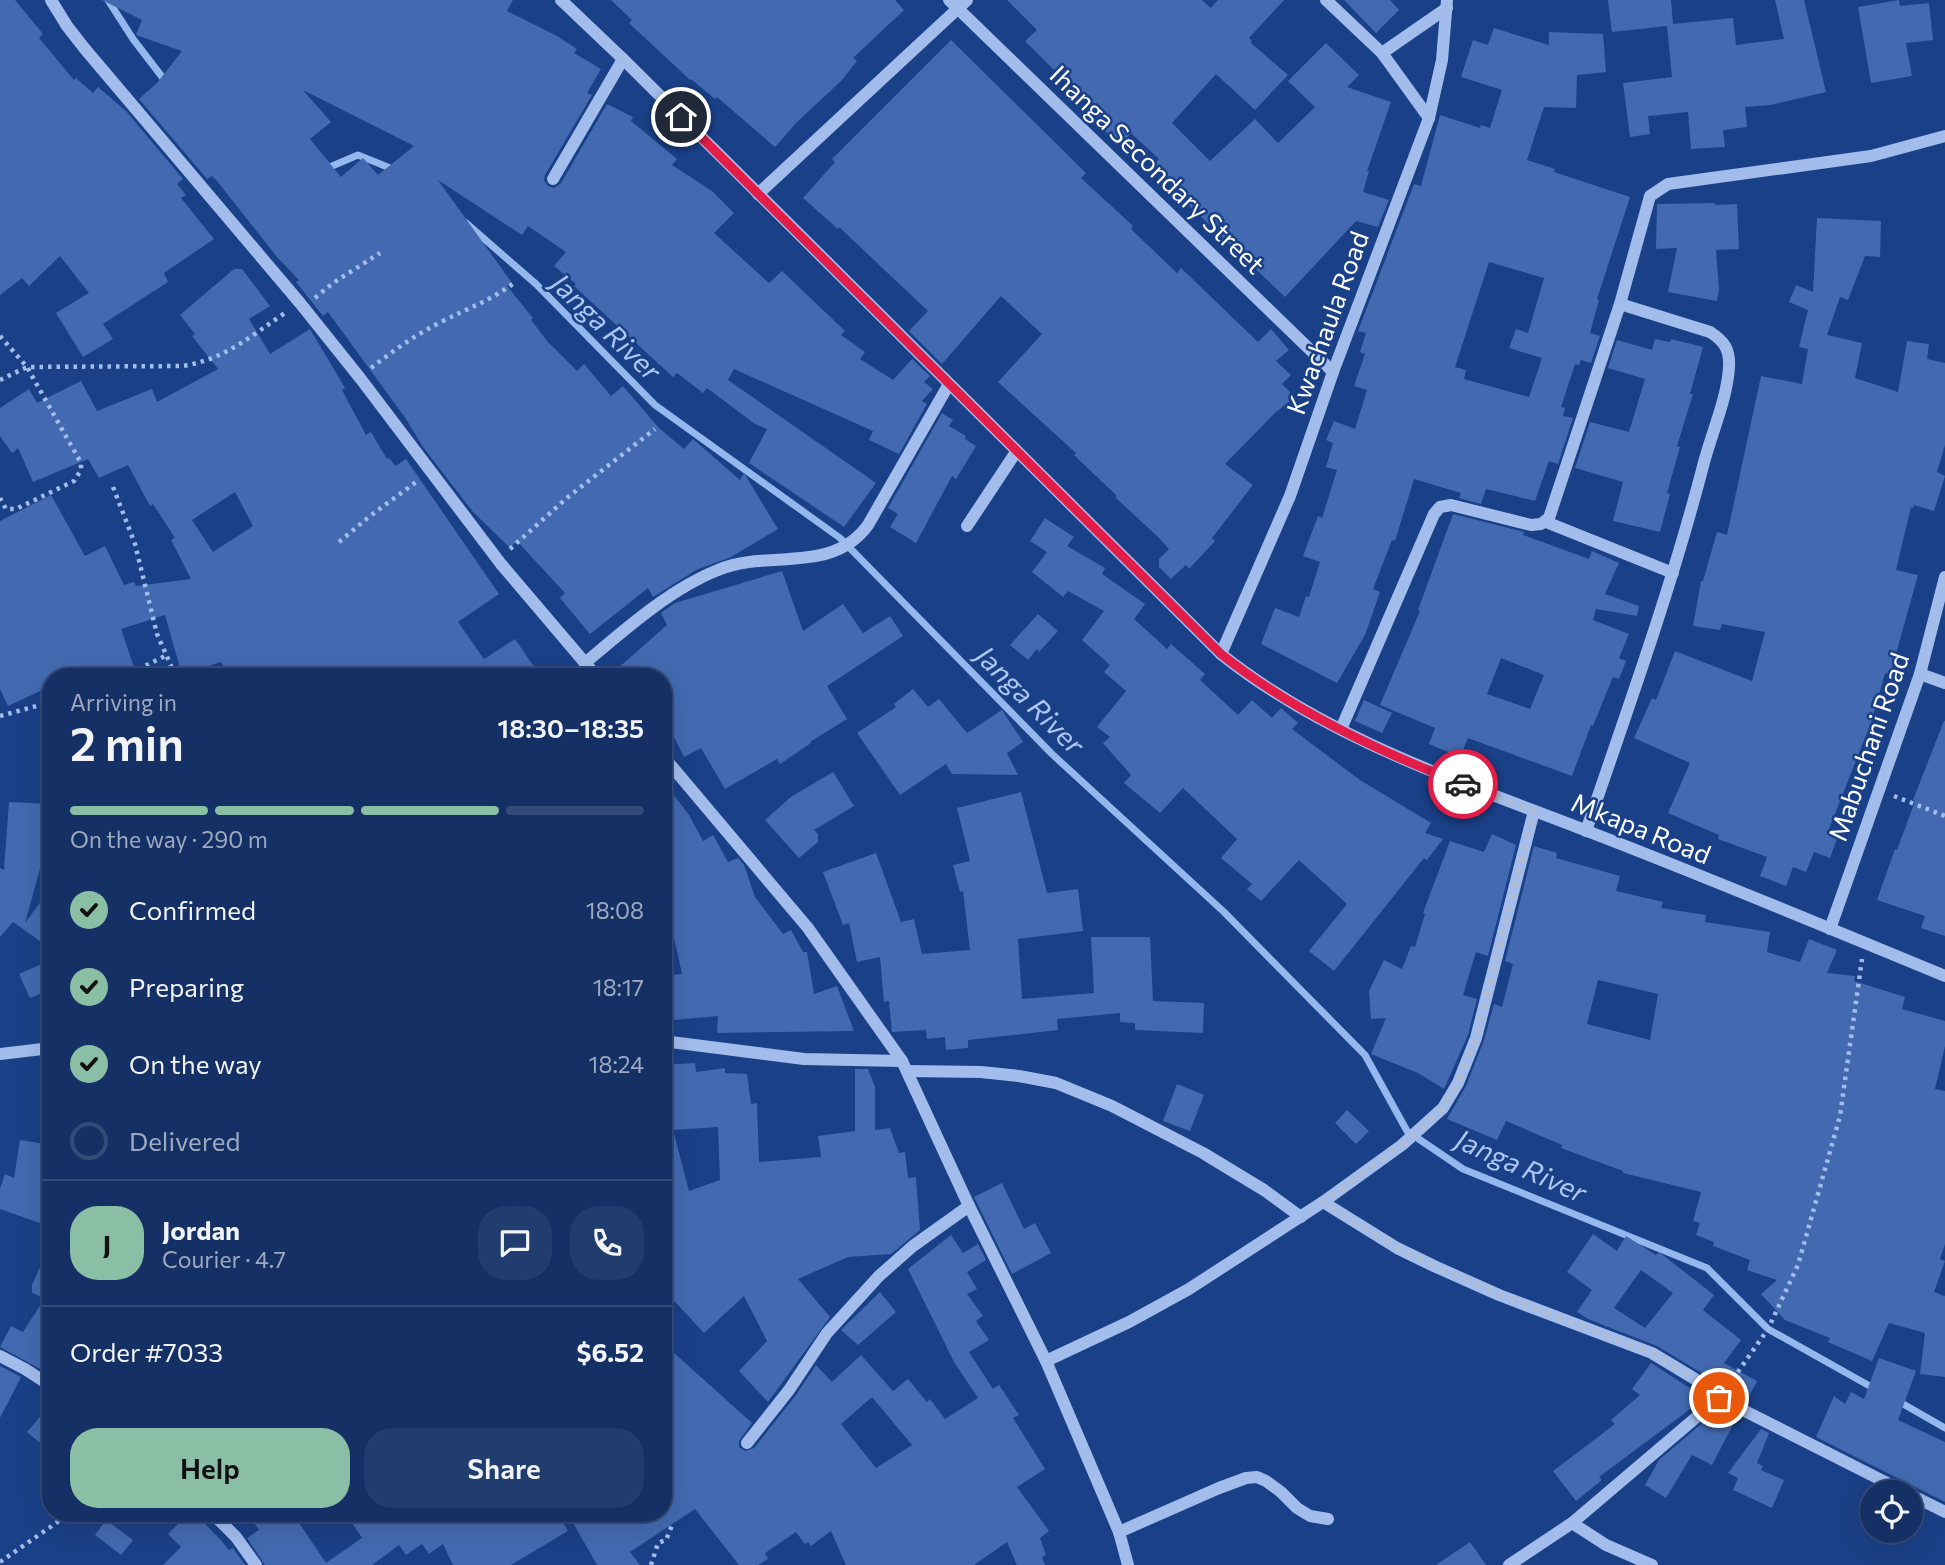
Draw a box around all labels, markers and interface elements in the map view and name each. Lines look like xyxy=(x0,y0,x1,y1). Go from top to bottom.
street label: Ihanga Secondary Street xyxy=(1044,58,1272,280)
pin xyxy=(651,87,711,147)
icon: home xyxy=(662,98,700,136)
street label: Kwachaula Road xyxy=(1279,227,1374,418)
water label: Janga River xyxy=(542,263,669,388)
water label: Janga River xyxy=(967,636,1093,761)
street label: Mabuchani Road xyxy=(1821,648,1914,845)
text: Arriving in xyxy=(70,688,177,716)
text: 18:30–18:35 xyxy=(498,712,644,743)
text: 2 min xyxy=(70,714,184,770)
courier xyxy=(1428,749,1498,819)
icon: car xyxy=(1444,765,1482,803)
street label: Mkapa Road xyxy=(1567,786,1716,870)
text: On the way · 290 m xyxy=(70,825,268,853)
icon: check xyxy=(70,891,108,929)
text: Confirmed xyxy=(129,894,256,925)
text: 18:08 xyxy=(586,896,644,924)
icon: check xyxy=(70,968,108,1006)
text: Preparing xyxy=(129,971,244,1002)
text: 18:17 xyxy=(593,973,644,1001)
icon: check xyxy=(70,1045,108,1083)
text: On the way xyxy=(129,1048,262,1079)
text: 18:24 xyxy=(589,1050,644,1078)
water label: Janga River xyxy=(1448,1120,1593,1209)
text: Delivered xyxy=(129,1125,240,1156)
button: chat xyxy=(478,1206,552,1280)
button: phone xyxy=(570,1206,644,1280)
text: Jordan xyxy=(162,1214,240,1245)
text: J xyxy=(103,1228,111,1259)
text: Courier · 4.7 xyxy=(162,1245,286,1273)
text: Order #7033 xyxy=(70,1336,223,1367)
text: $6.52 xyxy=(577,1336,644,1367)
pin xyxy=(1689,1368,1749,1428)
icon: bag xyxy=(1700,1379,1738,1417)
button: Help xyxy=(70,1428,350,1508)
button: Share xyxy=(364,1428,644,1508)
map controls xyxy=(1860,1480,1923,1543)
button: locate xyxy=(1860,1480,1923,1543)

